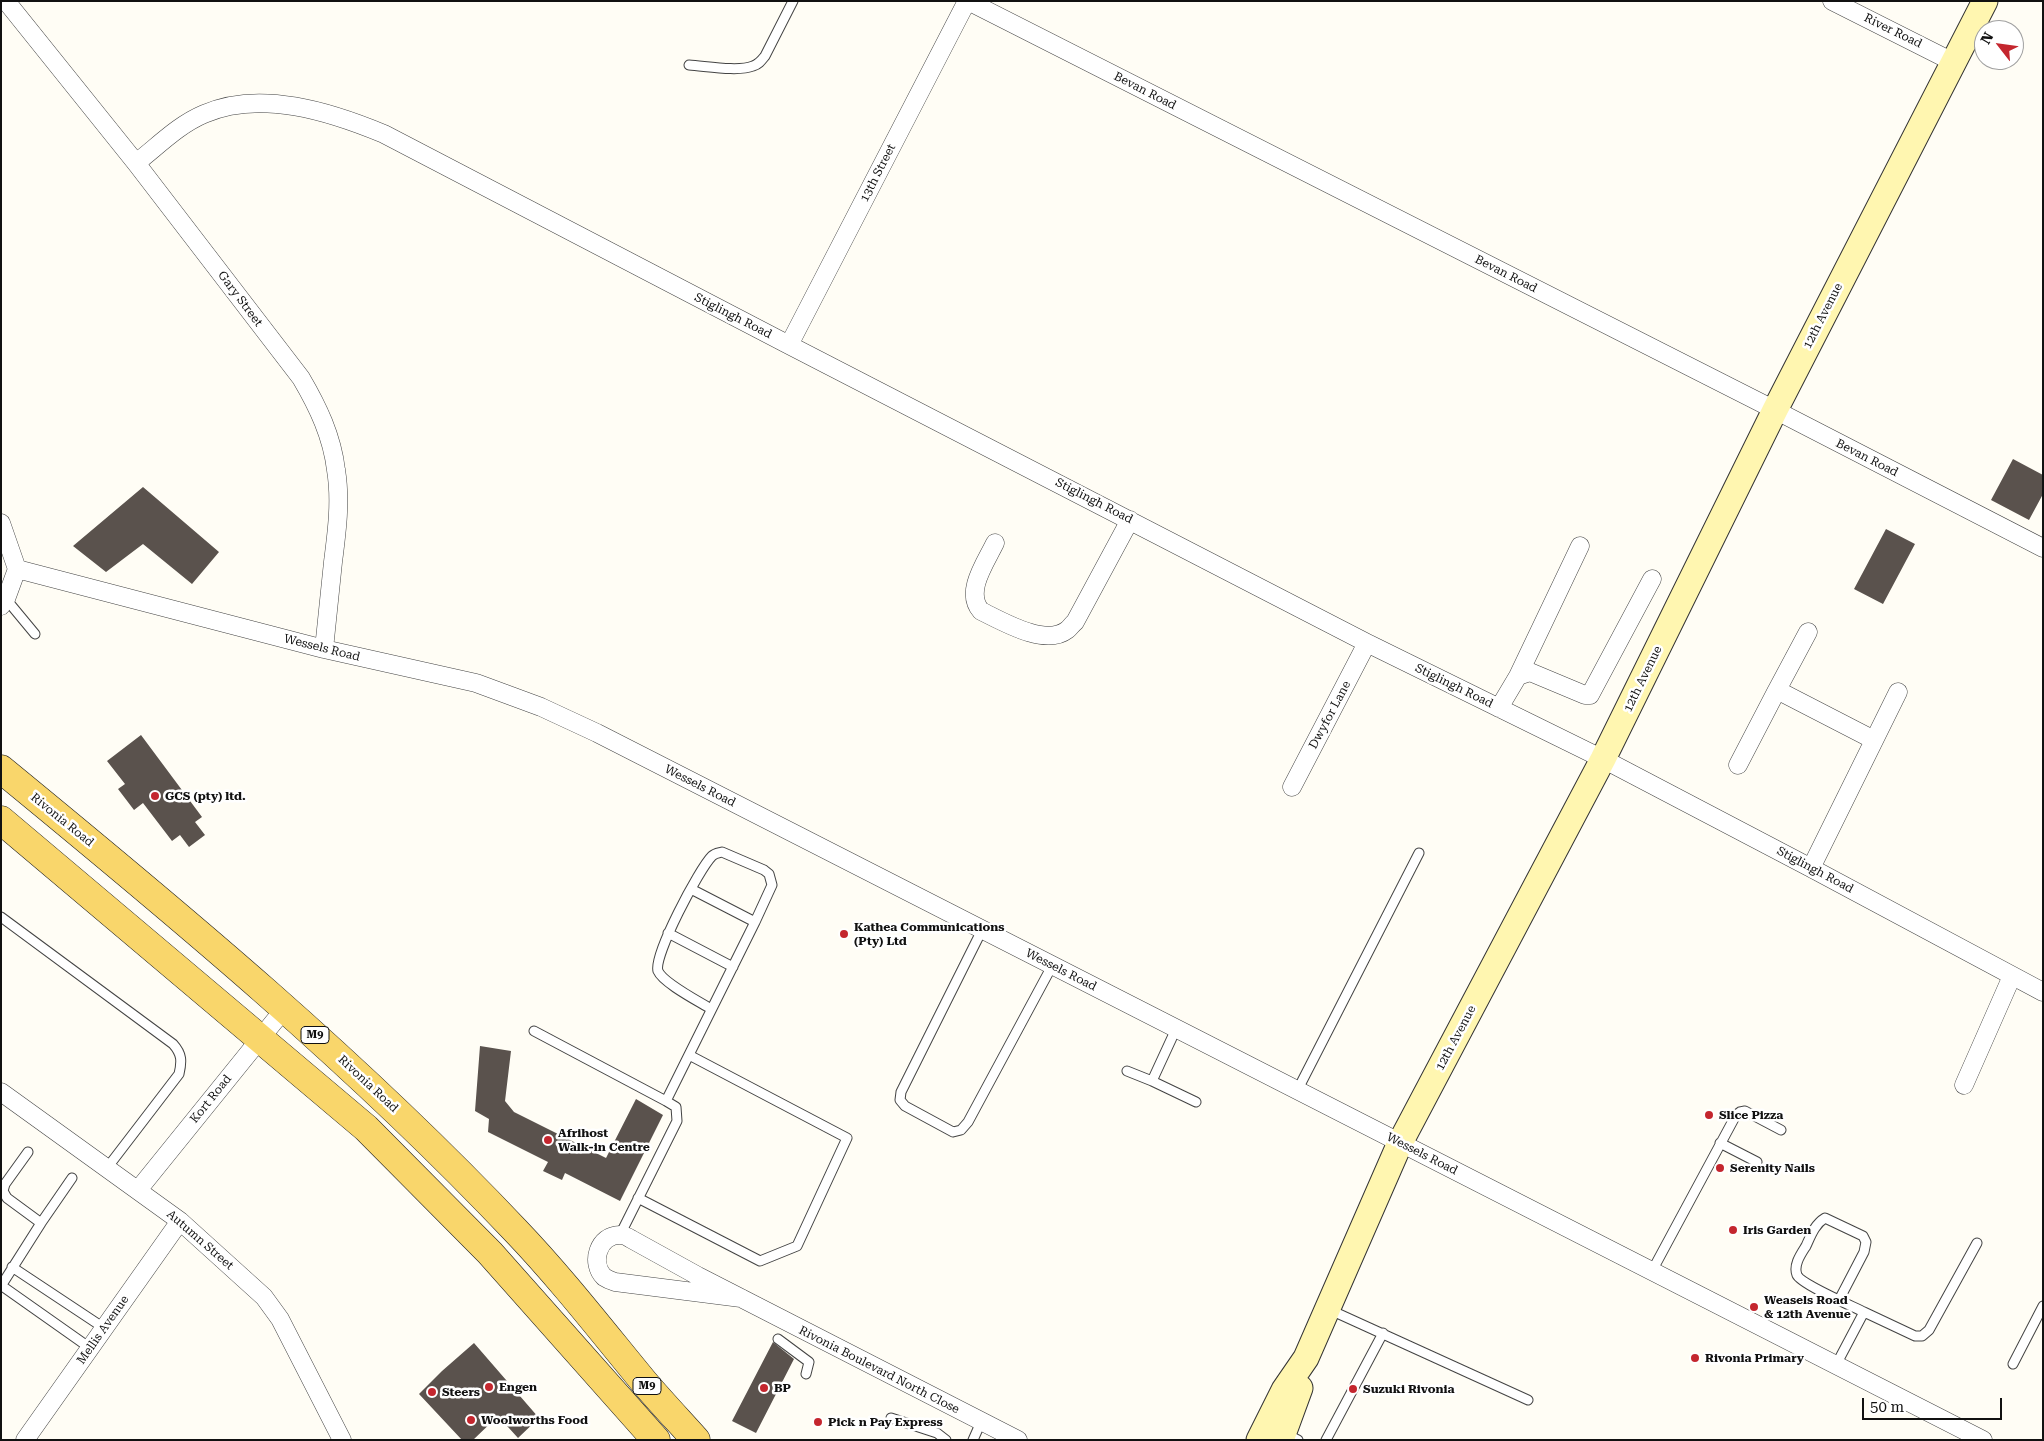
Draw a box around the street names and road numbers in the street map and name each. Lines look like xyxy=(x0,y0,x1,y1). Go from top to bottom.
street label: River Road xyxy=(1862,11,1924,51)
street label: Bevan Road xyxy=(1111,69,1179,113)
street label: 13th Street xyxy=(857,142,899,204)
street label: Bevan Road xyxy=(1472,252,1540,296)
street label: Gary Street xyxy=(214,268,266,330)
street label: 12th Avenue xyxy=(1800,281,1846,351)
street label: Stiglingh Road xyxy=(692,290,774,342)
street label: Bevan Road xyxy=(1833,436,1901,480)
street label: Stiglingh Road xyxy=(1053,475,1135,527)
street label: Wessels Road xyxy=(282,632,362,664)
street label: 12th Avenue xyxy=(1621,644,1665,714)
street label: Stiglingh Road xyxy=(1413,661,1495,711)
street label: Dwyfor Lane xyxy=(1306,679,1354,751)
street label: Wessels Road xyxy=(662,762,738,810)
street label: Rivonia Road xyxy=(28,790,96,850)
street label: Stiglingh Road xyxy=(1774,844,1856,896)
street label: Wessels Road xyxy=(1023,946,1099,994)
street label: 12th Avenue xyxy=(1433,1003,1479,1073)
road number: M9 xyxy=(301,1026,329,1044)
street label: Rivonia Road xyxy=(335,1053,401,1115)
street label: Kort Road xyxy=(187,1072,235,1126)
street label: Wessels Road xyxy=(1384,1130,1460,1178)
street label: Autumn Street xyxy=(164,1207,236,1273)
street label: Mellis Avenue xyxy=(74,1293,132,1367)
street label: Rivonia Boulevard North Close xyxy=(796,1323,962,1417)
road number: M9 xyxy=(633,1378,661,1394)

